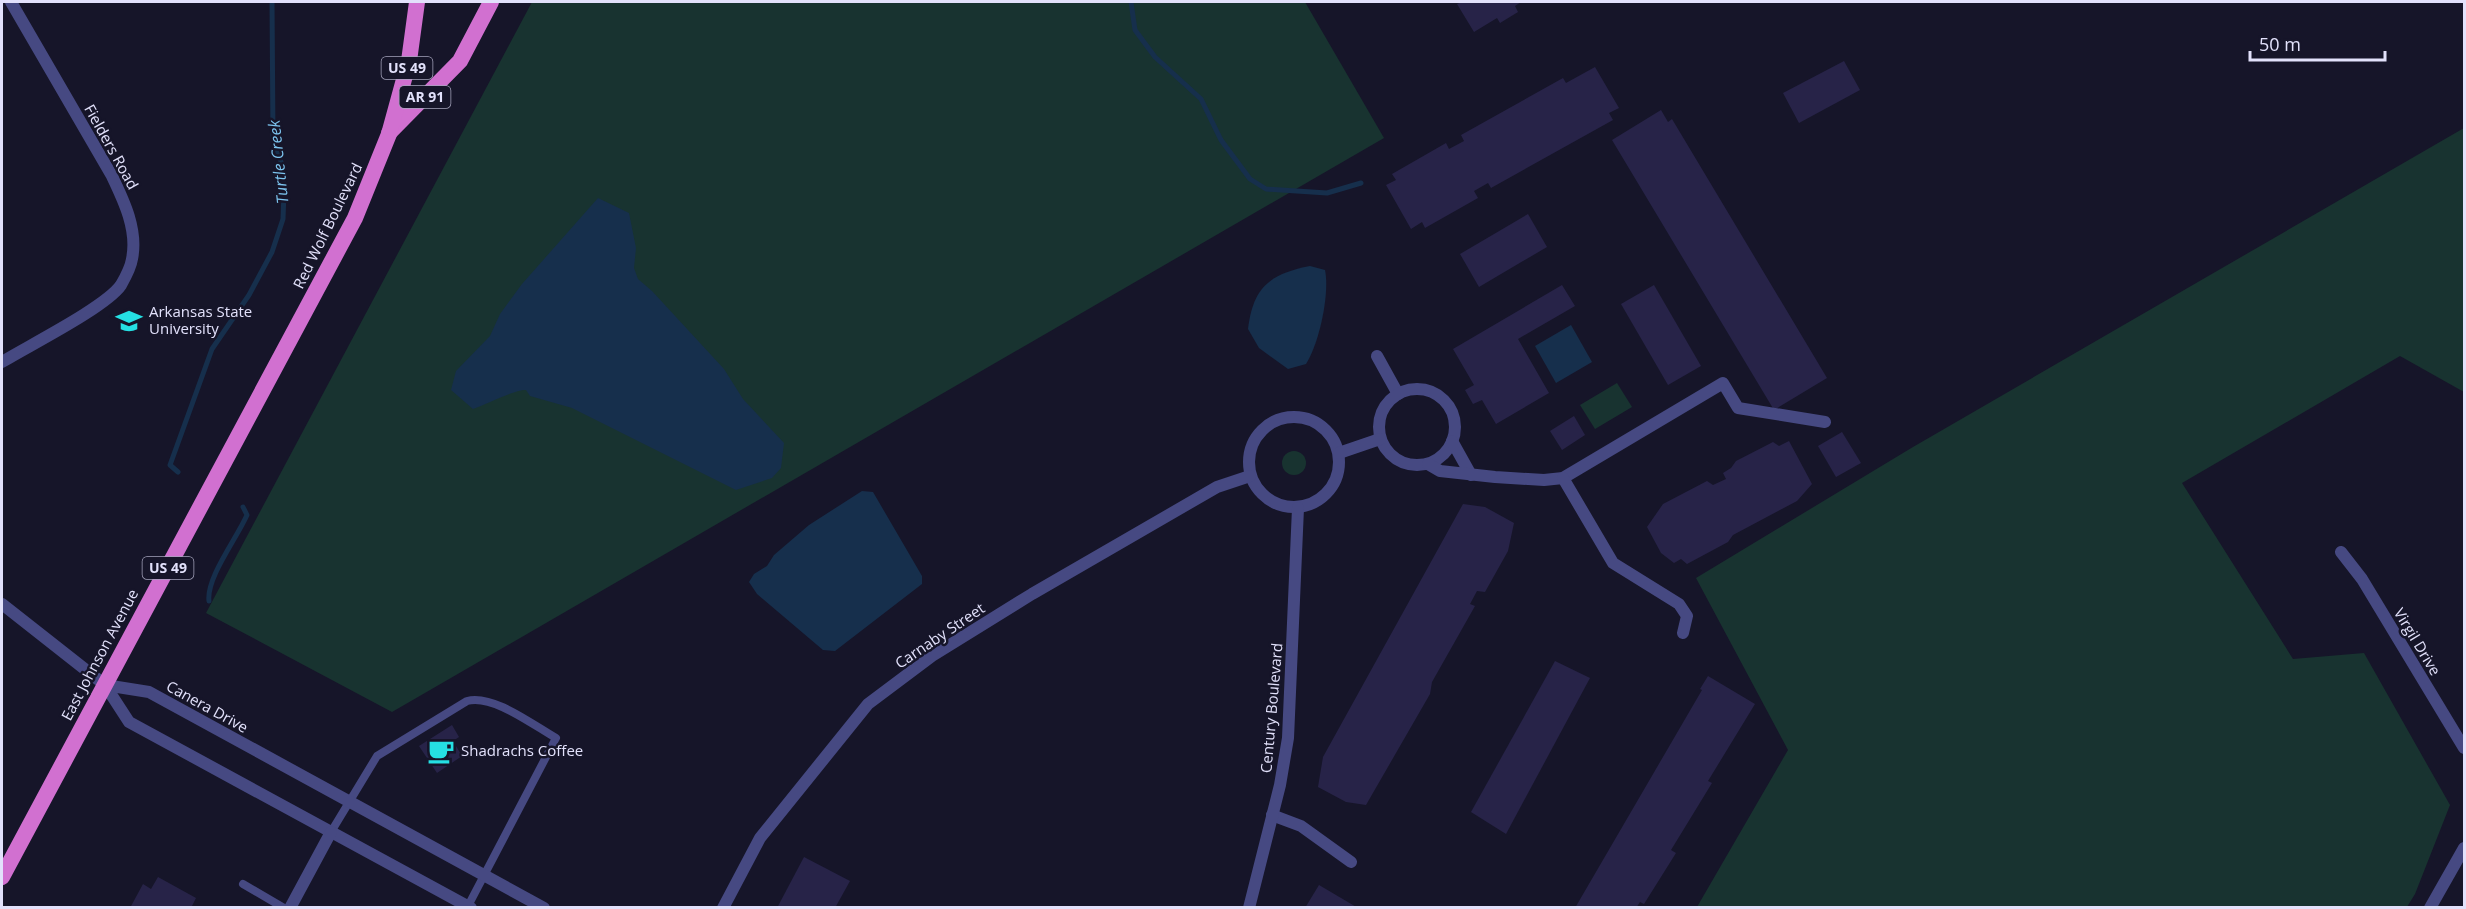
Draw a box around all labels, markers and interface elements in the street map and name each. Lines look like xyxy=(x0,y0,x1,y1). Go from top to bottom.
scale bar xyxy=(2250,24,2385,62)
text: 50 m xyxy=(2259,32,2301,56)
road number: US 49 xyxy=(382,57,432,79)
road number: AR 91 xyxy=(400,86,450,108)
street label: Fielders Road xyxy=(80,100,143,193)
water label: Turtle Creek xyxy=(263,118,293,205)
street label: Red Wolf Boulevard xyxy=(288,159,366,292)
place label: Arkansas State University xyxy=(149,301,252,338)
school or university icon: Arkansas State University xyxy=(114,306,144,336)
road number: US 49 xyxy=(142,557,194,579)
street label: East Johnson Avenue xyxy=(56,585,142,724)
street label: Carnaby Street xyxy=(891,598,988,673)
street label: Virgil Drive xyxy=(2390,604,2446,679)
street label: Century Boulevard xyxy=(1255,642,1287,774)
street label: Canera Drive xyxy=(163,675,252,737)
cafe icon: Shadrachs Coffee xyxy=(426,736,456,766)
place label: Shadrachs Coffee xyxy=(461,740,583,760)

